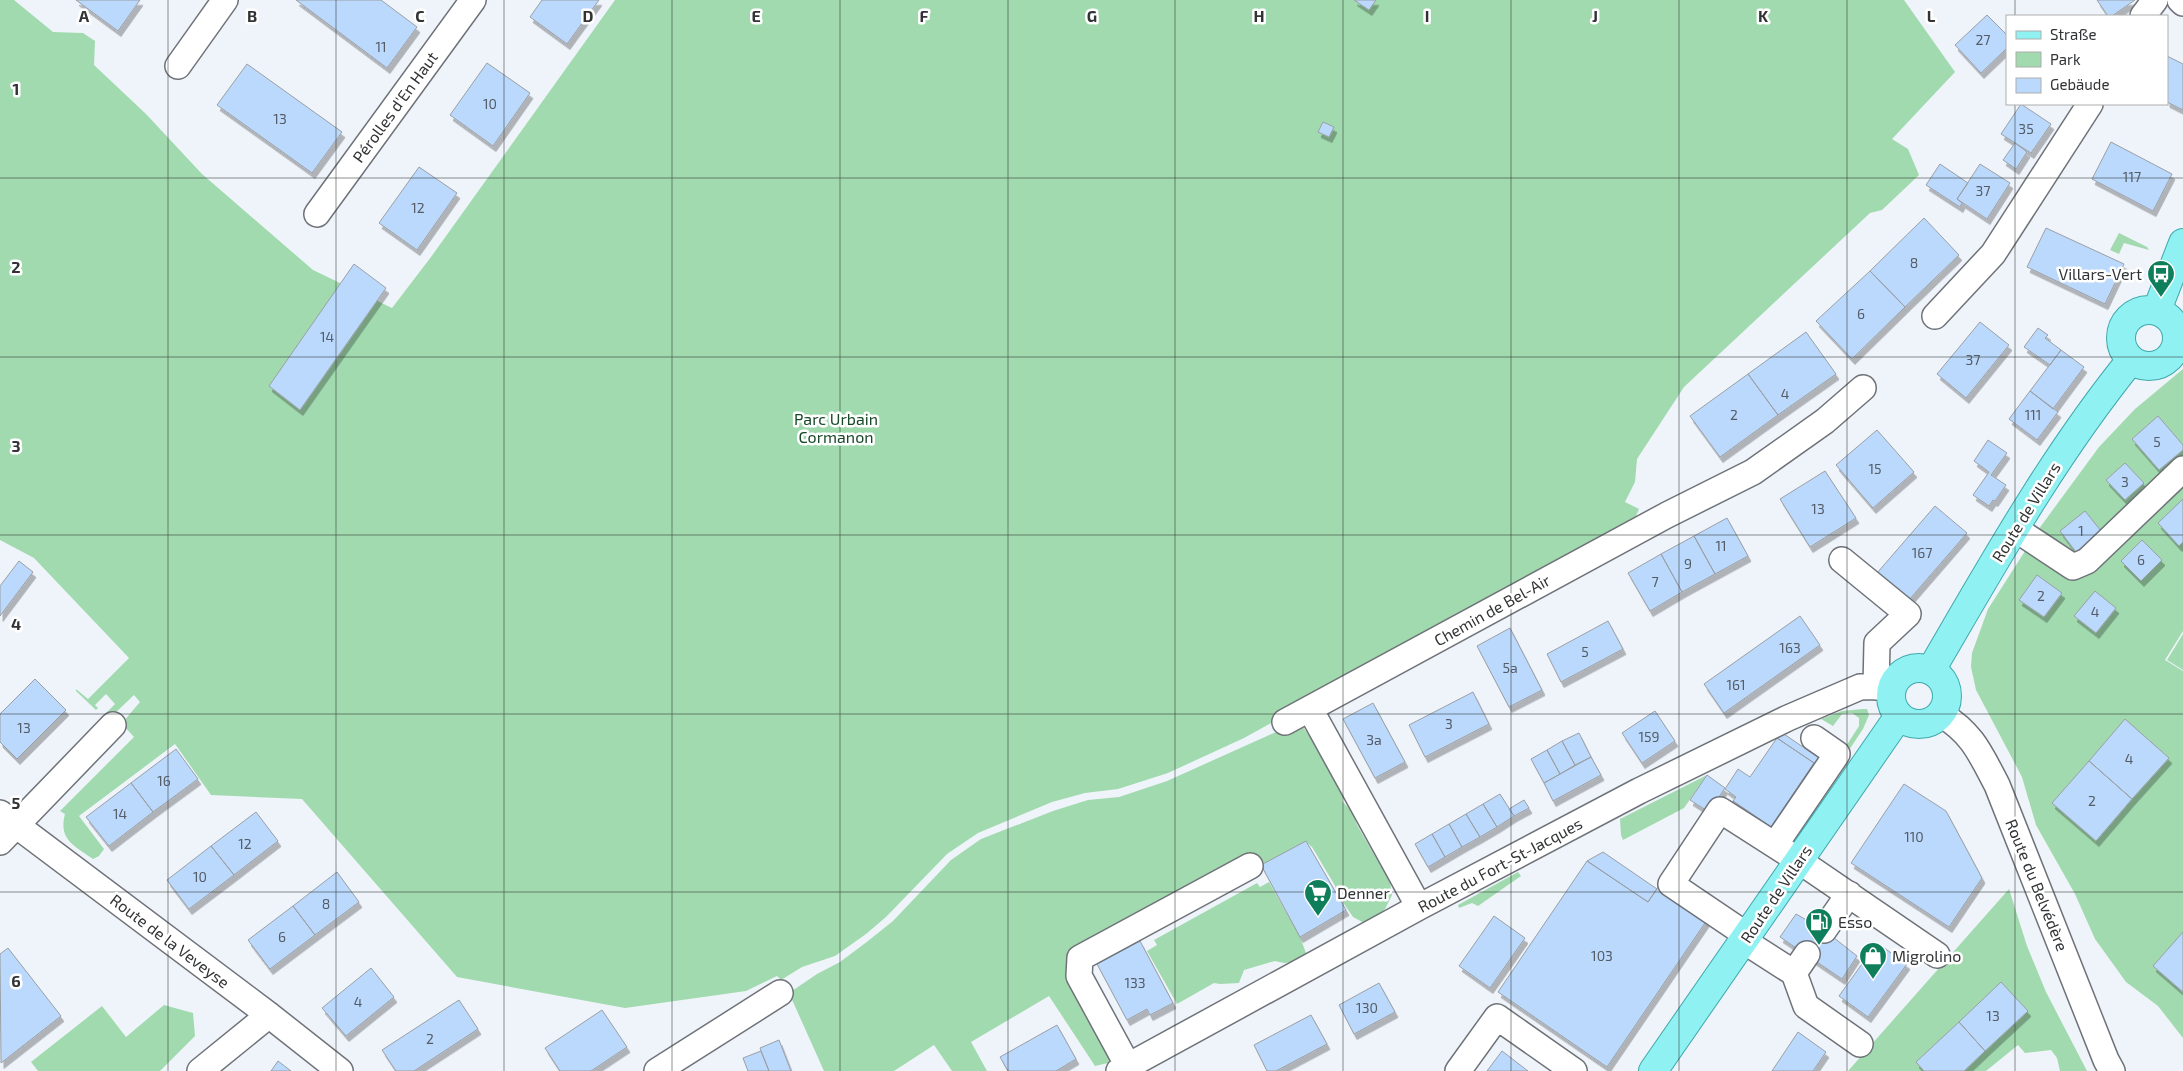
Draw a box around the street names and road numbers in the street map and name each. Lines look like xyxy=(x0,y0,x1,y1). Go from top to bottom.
street label: Pérolles d'En Haut xyxy=(348,48,441,166)
street label: Route de Villars xyxy=(1987,458,2064,565)
street label: Chemin de Bel-Air xyxy=(1430,570,1554,649)
street label: Route du Fort-St-Jacques xyxy=(1414,813,1585,916)
street label: Route du Belvédère xyxy=(2002,816,2073,954)
street label: Route de Villars xyxy=(1736,841,1815,946)
street label: Route de la Veveyse xyxy=(107,890,234,992)

